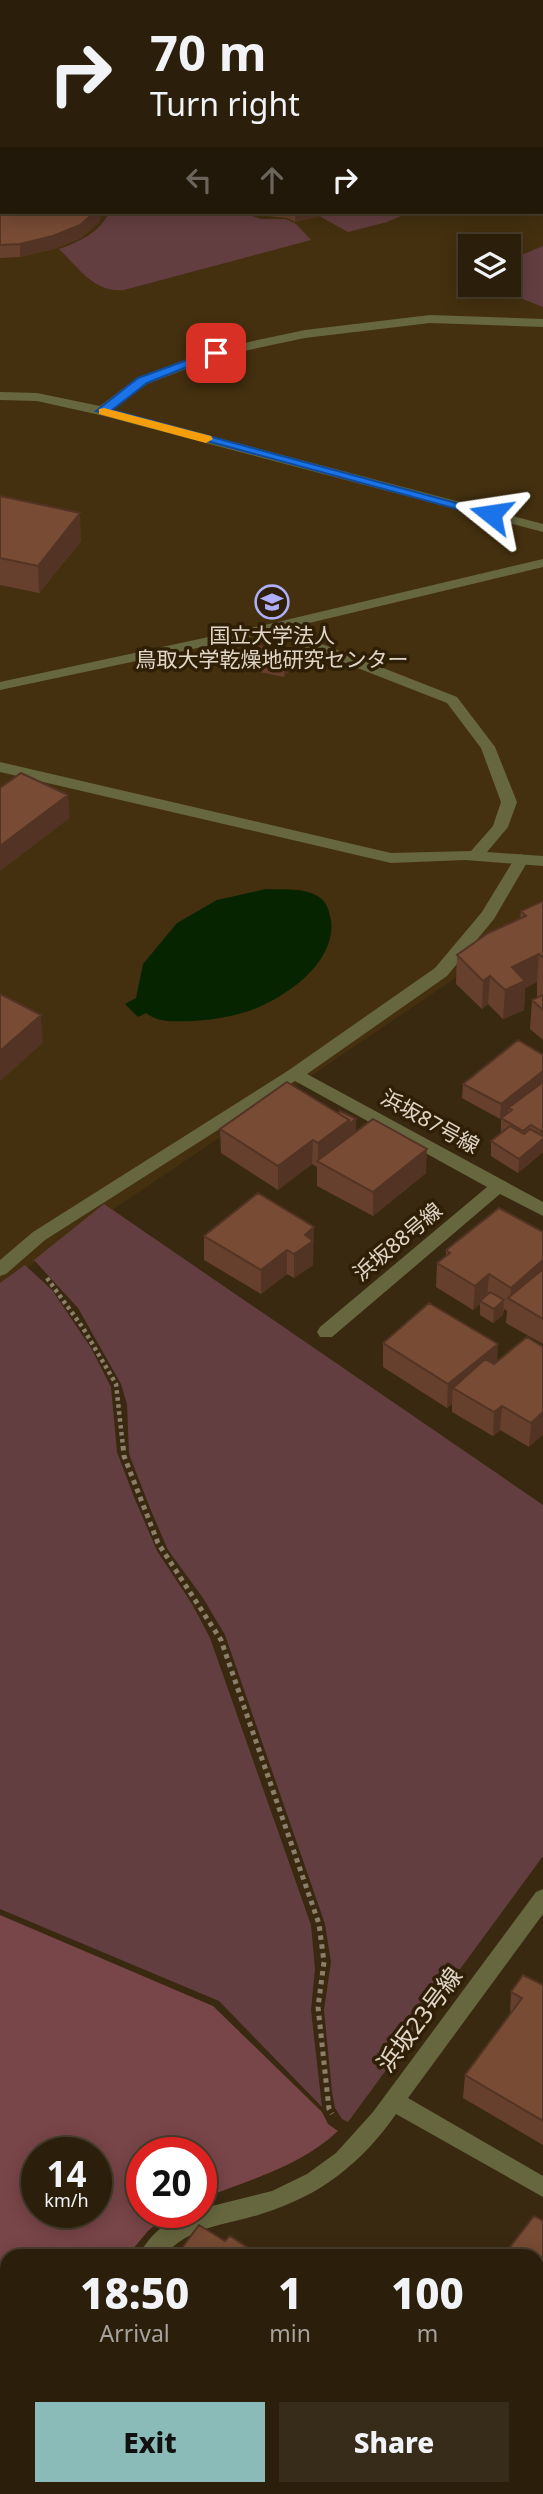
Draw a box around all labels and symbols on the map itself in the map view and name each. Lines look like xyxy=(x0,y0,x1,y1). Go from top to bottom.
pin xyxy=(186,323,246,383)
position arrow xyxy=(454,477,528,551)
school or university icon: 国立大学法人 鳥取大学乾燥地研究センター xyxy=(253,583,291,621)
place label: 国立大学法人 鳥取大学乾燥地研究センター xyxy=(136,621,409,673)
street label: 浜坂87号線 xyxy=(376,1083,485,1160)
street label: 浜坂88号線 xyxy=(347,1196,448,1287)
street label: 浜坂23号線 xyxy=(368,1960,469,2078)
speed limit sign: 20 xyxy=(126,2137,217,2228)

